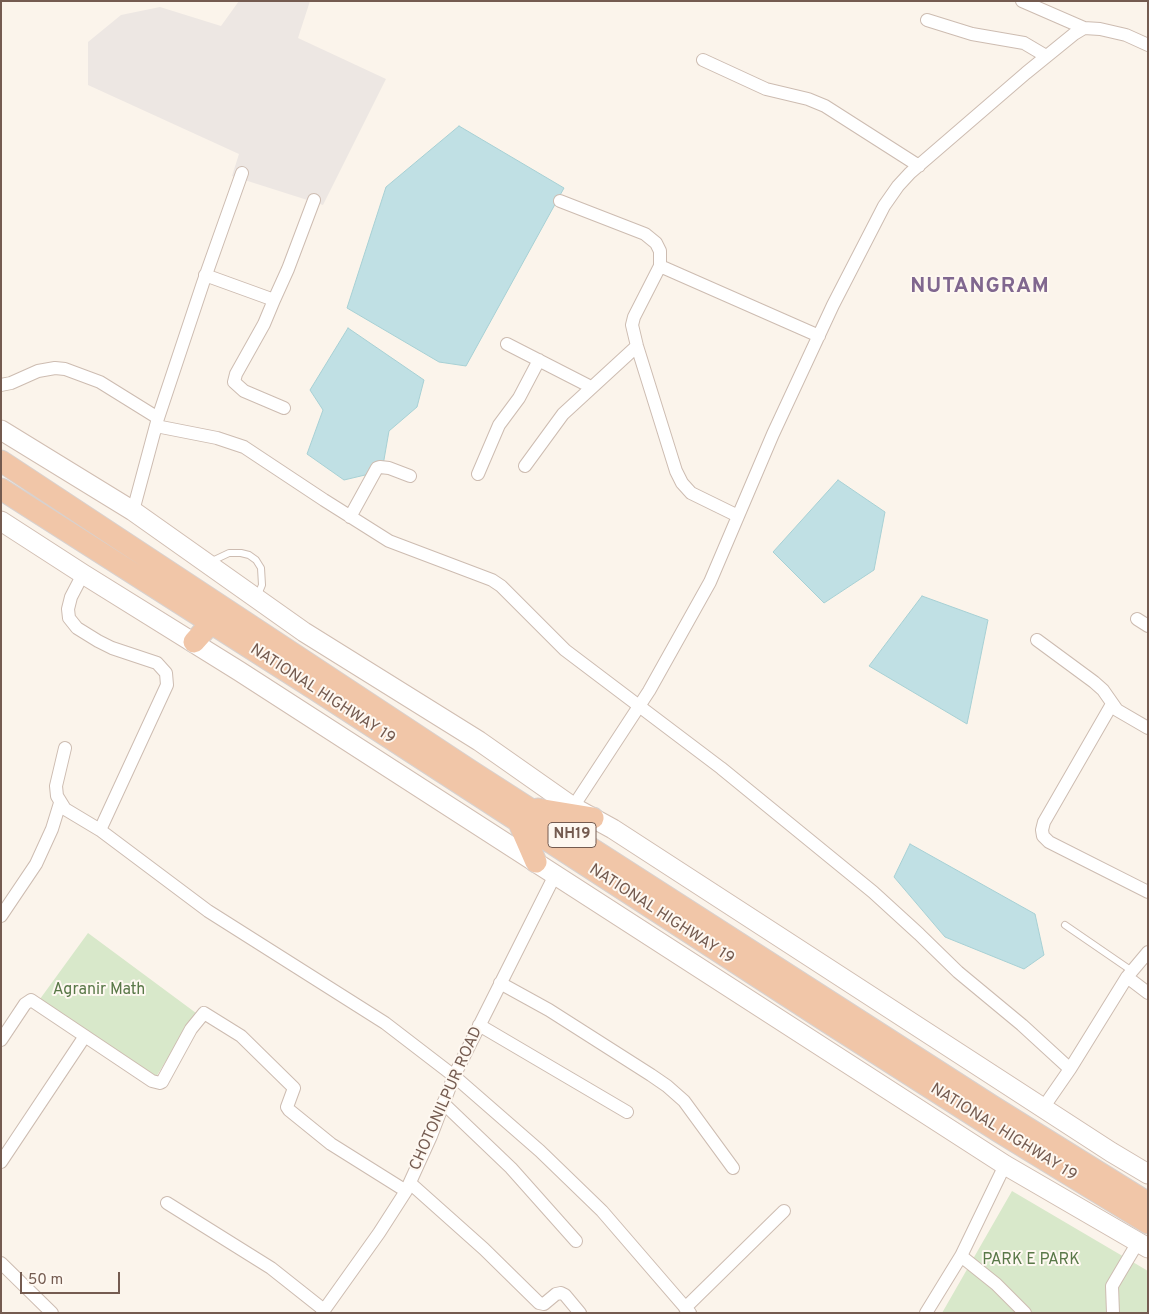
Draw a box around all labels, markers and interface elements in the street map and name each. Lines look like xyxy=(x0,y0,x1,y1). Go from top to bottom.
district label: NUTANGRAM xyxy=(909,275,1051,301)
street label: NATIONAL HIGHWAY 19 xyxy=(246,641,398,749)
road number: NH19 xyxy=(548,822,596,848)
street label: NATIONAL HIGHWAY 19 xyxy=(585,861,737,969)
park label: Agranir Math xyxy=(53,981,145,1001)
street label: CHOTONILPUR ROAD xyxy=(407,1024,487,1174)
street label: NATIONAL HIGHWAY 19 xyxy=(926,1080,1080,1186)
park label: PARK E PARK xyxy=(982,1251,1080,1271)
scale bar xyxy=(22,1262,122,1294)
text: 50 m xyxy=(28,1271,63,1290)

